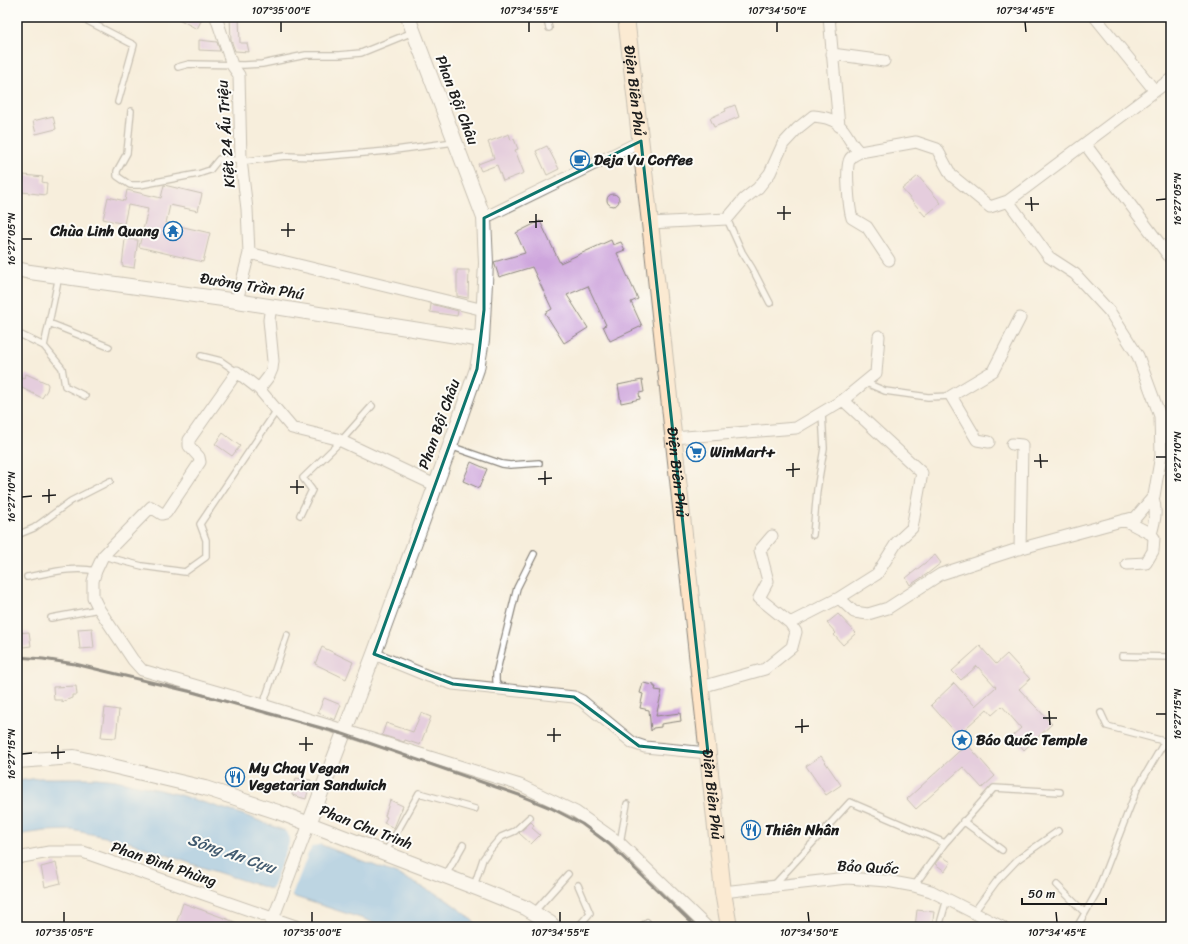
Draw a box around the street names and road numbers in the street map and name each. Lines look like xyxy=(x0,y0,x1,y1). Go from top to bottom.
street label: Điện Biên Phủ xyxy=(616,44,653,137)
street label: Phan Bội Châu xyxy=(428,51,486,149)
street label: Kiệt 24 Ấu Triệu xyxy=(209,79,243,189)
street label: Đường Trần Phú xyxy=(198,265,307,307)
street label: Phan Bội Châu xyxy=(411,375,467,473)
street label: Điện Biên Phủ xyxy=(659,426,695,519)
street label: Điện Biên Phủ xyxy=(694,748,730,841)
street label: Phan Chu Trinh xyxy=(316,797,417,857)
street label: Phan Đình Phùng xyxy=(108,834,221,894)
street label: Bảo Quốc xyxy=(837,852,900,882)

